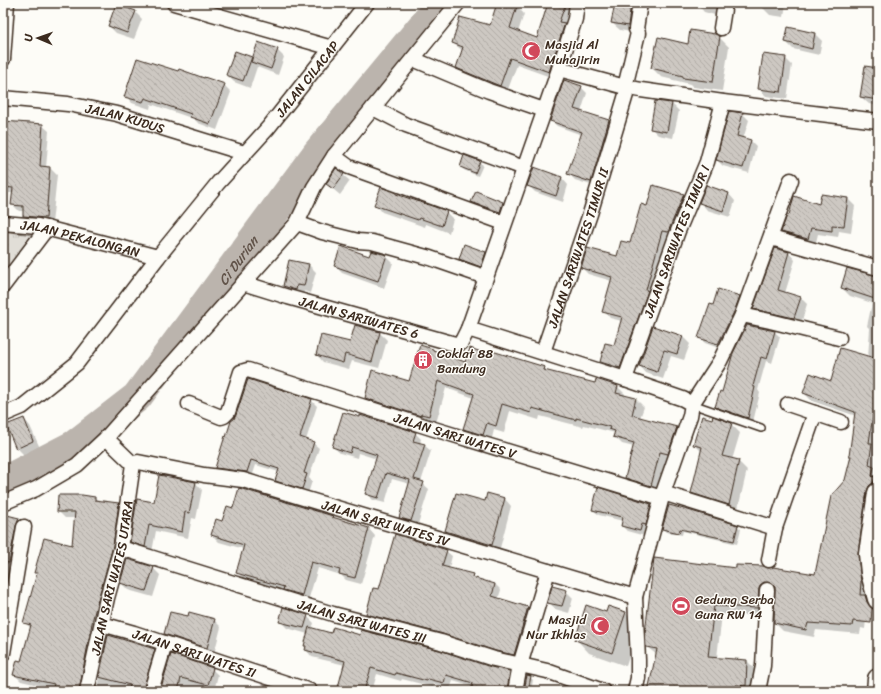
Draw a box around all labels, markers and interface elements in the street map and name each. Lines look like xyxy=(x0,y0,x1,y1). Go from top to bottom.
north arrow xyxy=(18,18,58,58)
text: U xyxy=(19,33,38,42)
place label: Masjid Al Muhajirin xyxy=(545,33,600,71)
street label: JALAN CILACAP xyxy=(269,36,345,123)
mosque icon: Masjid Al Muhajirin xyxy=(520,40,542,62)
street label: JALAN KUDUS xyxy=(82,97,167,140)
street label: JALAN SARIWATES TIMUR I xyxy=(637,161,717,322)
street label: JALAN SARIWATES TIMUR II xyxy=(541,164,616,332)
street label: JALAN PEKALONGAN xyxy=(19,213,142,264)
water label: Ci Durian xyxy=(212,230,266,291)
street label: JALAN SARIWATES 6 xyxy=(295,289,422,345)
place label: Coklat 88 Bandung xyxy=(437,342,493,380)
building icon: Coklat 88 Bandung xyxy=(412,349,434,371)
street label: JALAN SARI WATES V xyxy=(390,406,521,466)
street label: JALAN SARI WATES IV xyxy=(318,493,454,553)
street label: JALAN SARI WATES UTARA xyxy=(84,499,140,658)
place label: Gedung Serba Guna RW 14 xyxy=(695,588,774,626)
street label: JALAN SARI WATES III xyxy=(294,592,429,650)
sports icon: Gedung Serba Guna RW 14 xyxy=(670,595,692,617)
place label: Masjid Nur Ikhlas xyxy=(526,608,587,646)
mosque icon: Masjid Nur Ikhlas xyxy=(589,615,611,637)
street label: JALAN SARI WATES II xyxy=(129,622,259,685)

